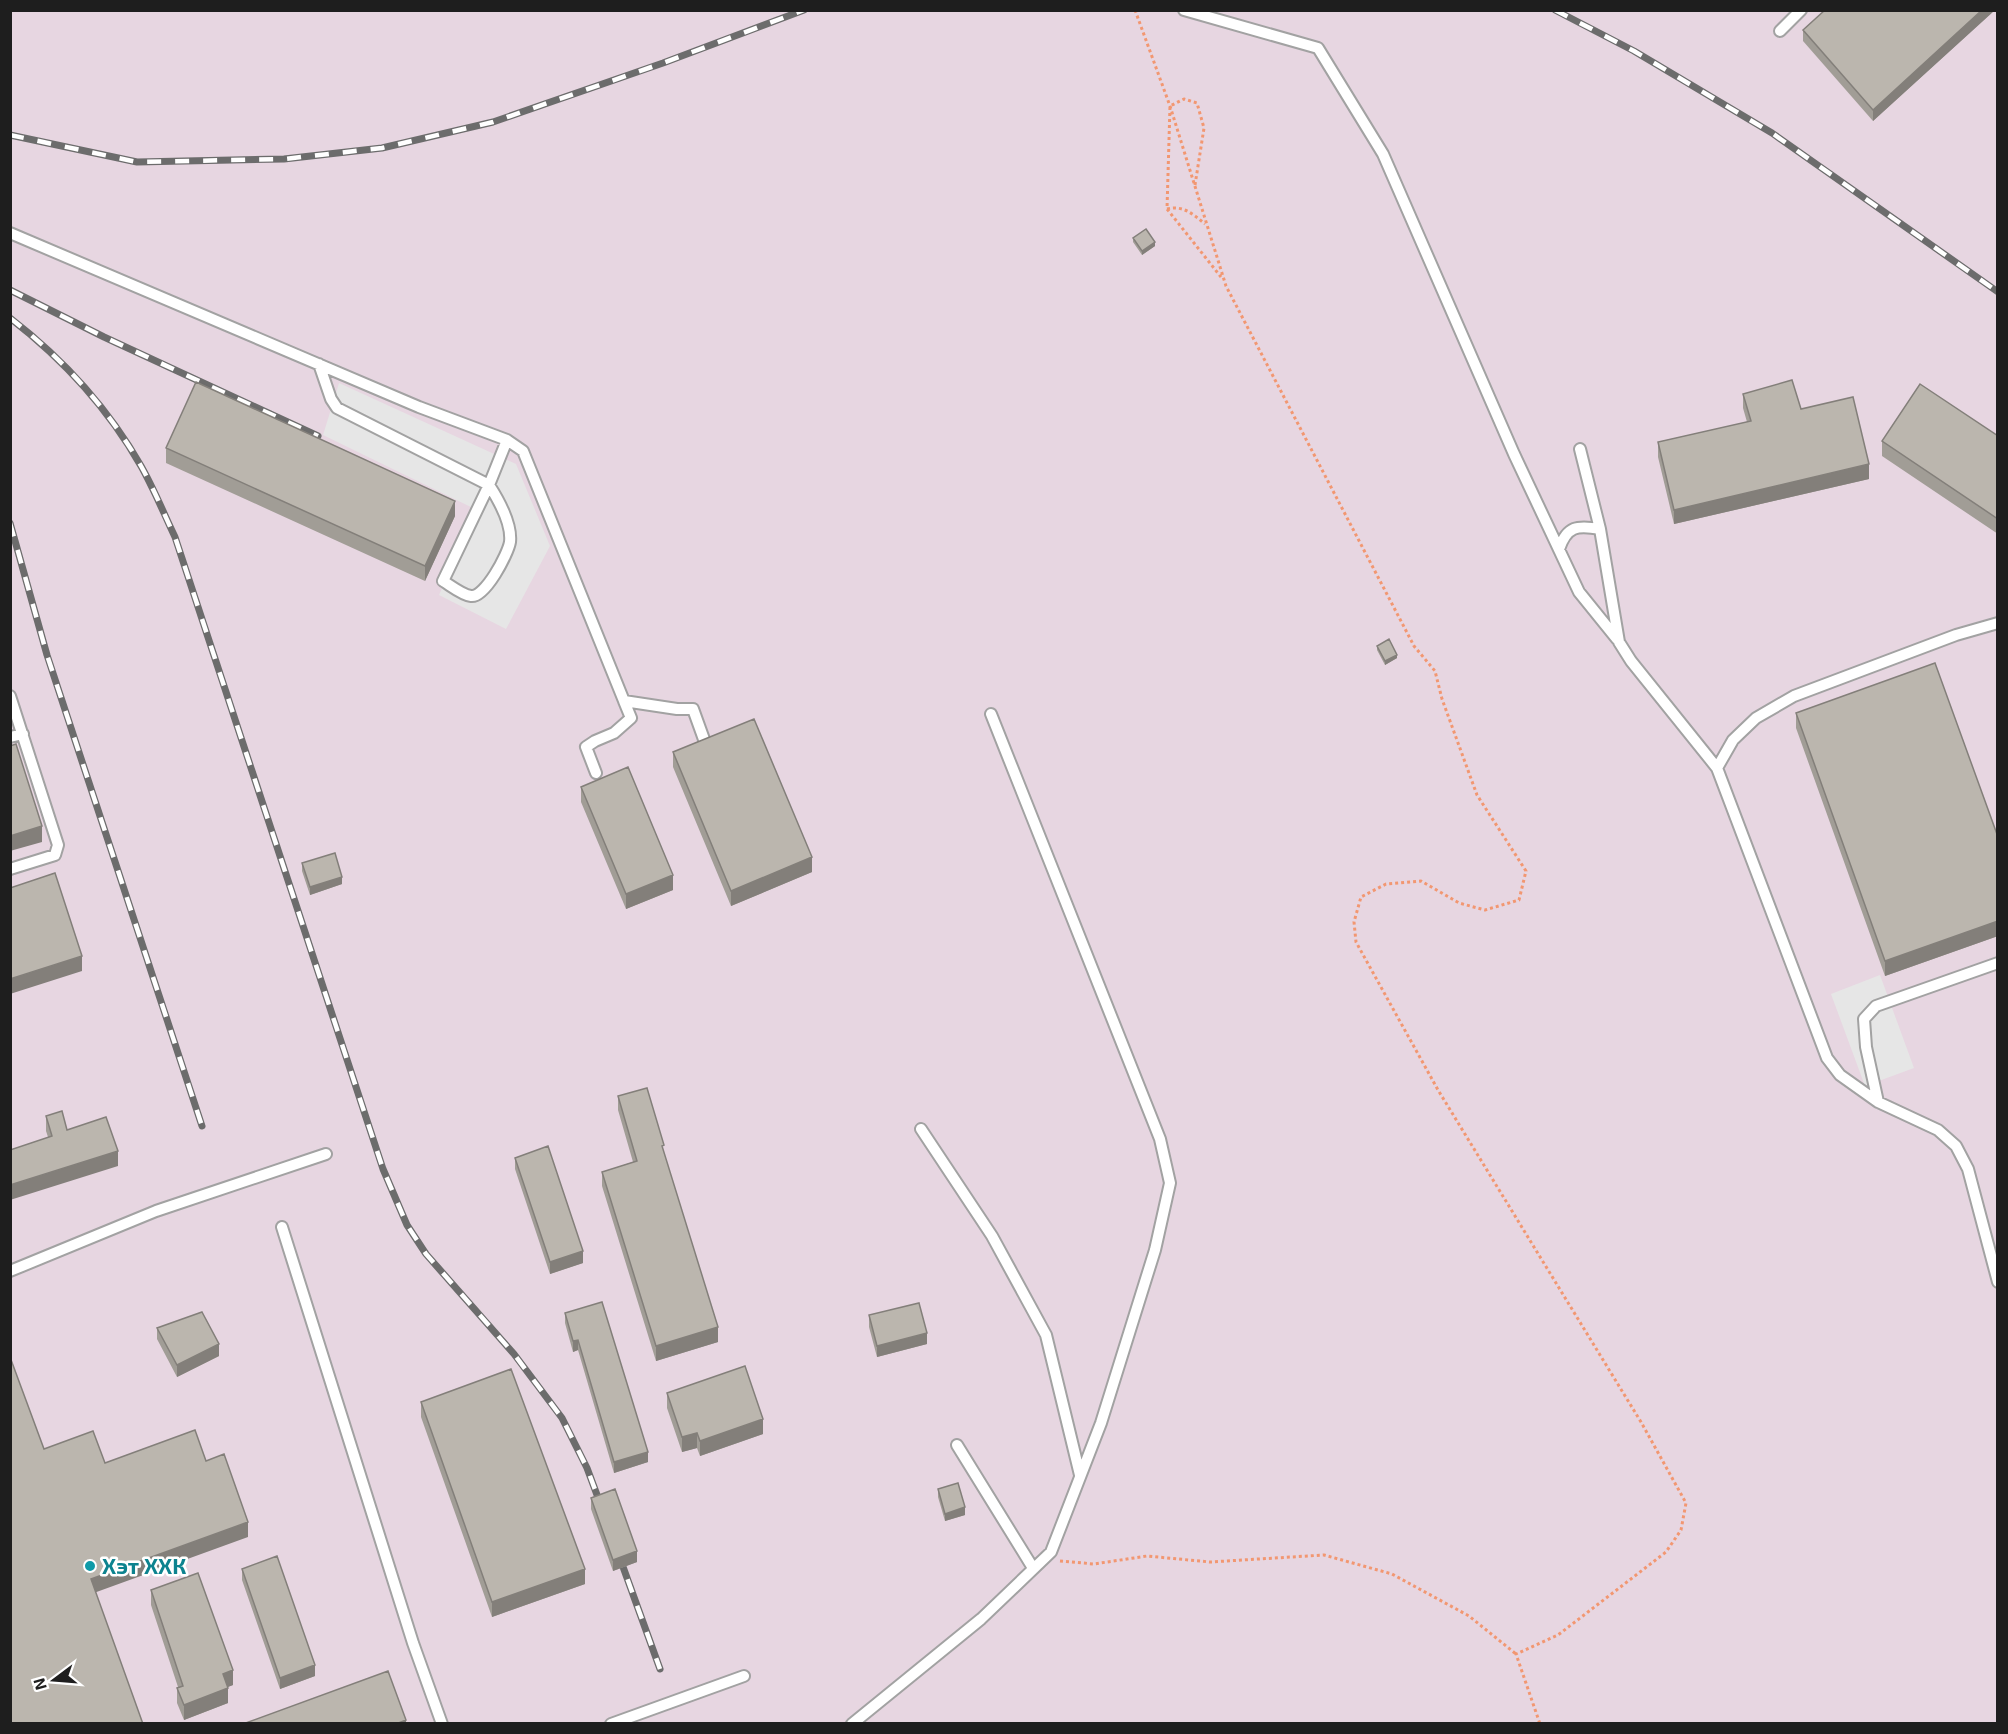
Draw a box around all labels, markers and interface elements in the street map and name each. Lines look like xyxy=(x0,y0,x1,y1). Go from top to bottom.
place label: Хэт ХХК xyxy=(102,1552,186,1578)
marker: Хэт ХХК xyxy=(83,1559,97,1573)
north arrow xyxy=(24,1650,84,1710)
text: N xyxy=(28,1676,50,1692)

